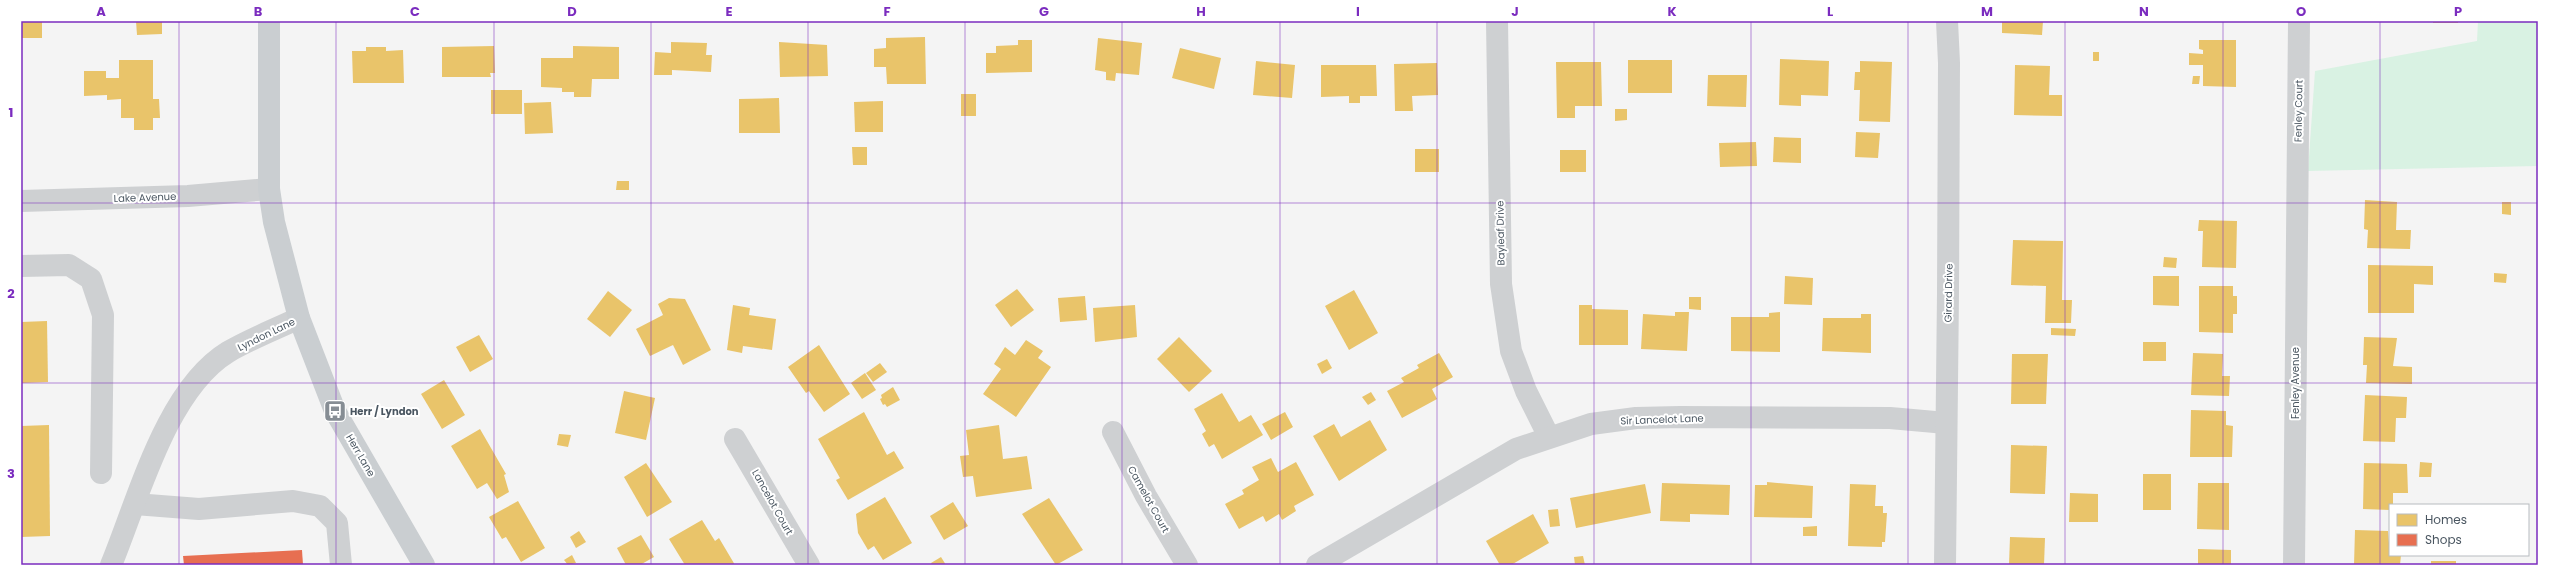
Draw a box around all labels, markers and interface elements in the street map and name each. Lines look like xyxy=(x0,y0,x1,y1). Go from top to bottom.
text: A xyxy=(96,2,106,21)
text: B xyxy=(254,2,263,21)
text: C xyxy=(410,2,420,21)
text: D xyxy=(567,2,577,21)
text: E xyxy=(725,2,733,21)
text: F xyxy=(883,2,891,21)
text: G xyxy=(1039,2,1049,21)
text: H xyxy=(1196,2,1206,21)
text: I xyxy=(1356,2,1360,21)
text: J xyxy=(1511,2,1519,21)
text: K xyxy=(1667,2,1677,21)
text: L xyxy=(1827,2,1833,21)
text: M xyxy=(1981,2,1993,21)
text: N xyxy=(2139,2,2149,21)
text: O xyxy=(2296,2,2306,21)
text: P xyxy=(2454,2,2462,21)
street label: Fenley Court xyxy=(2290,79,2307,142)
text: 1 xyxy=(9,103,13,122)
street label: Lake Avenue xyxy=(113,189,177,206)
street label: Bayleaf Drive xyxy=(1492,200,1509,266)
street label: Girard Drive xyxy=(1940,263,1957,323)
text: 2 xyxy=(7,284,15,303)
street label: Lyndon Lane xyxy=(235,314,297,355)
street label: Fenley Avenue xyxy=(2288,347,2303,419)
bus stop icon: Herr / Lyndon xyxy=(322,398,348,424)
place label: Herr / Lyndon xyxy=(350,404,419,419)
street label: Sir Lancelot Lane xyxy=(1620,411,1704,428)
street label: Herr Lane xyxy=(342,431,379,479)
street label: Camelot Court xyxy=(1124,463,1173,536)
text: 3 xyxy=(7,464,15,483)
street label: Lancelot Court xyxy=(748,467,797,538)
legend xyxy=(2389,504,2529,556)
text: Homes xyxy=(2425,511,2467,528)
text: Shops xyxy=(2425,531,2462,548)

